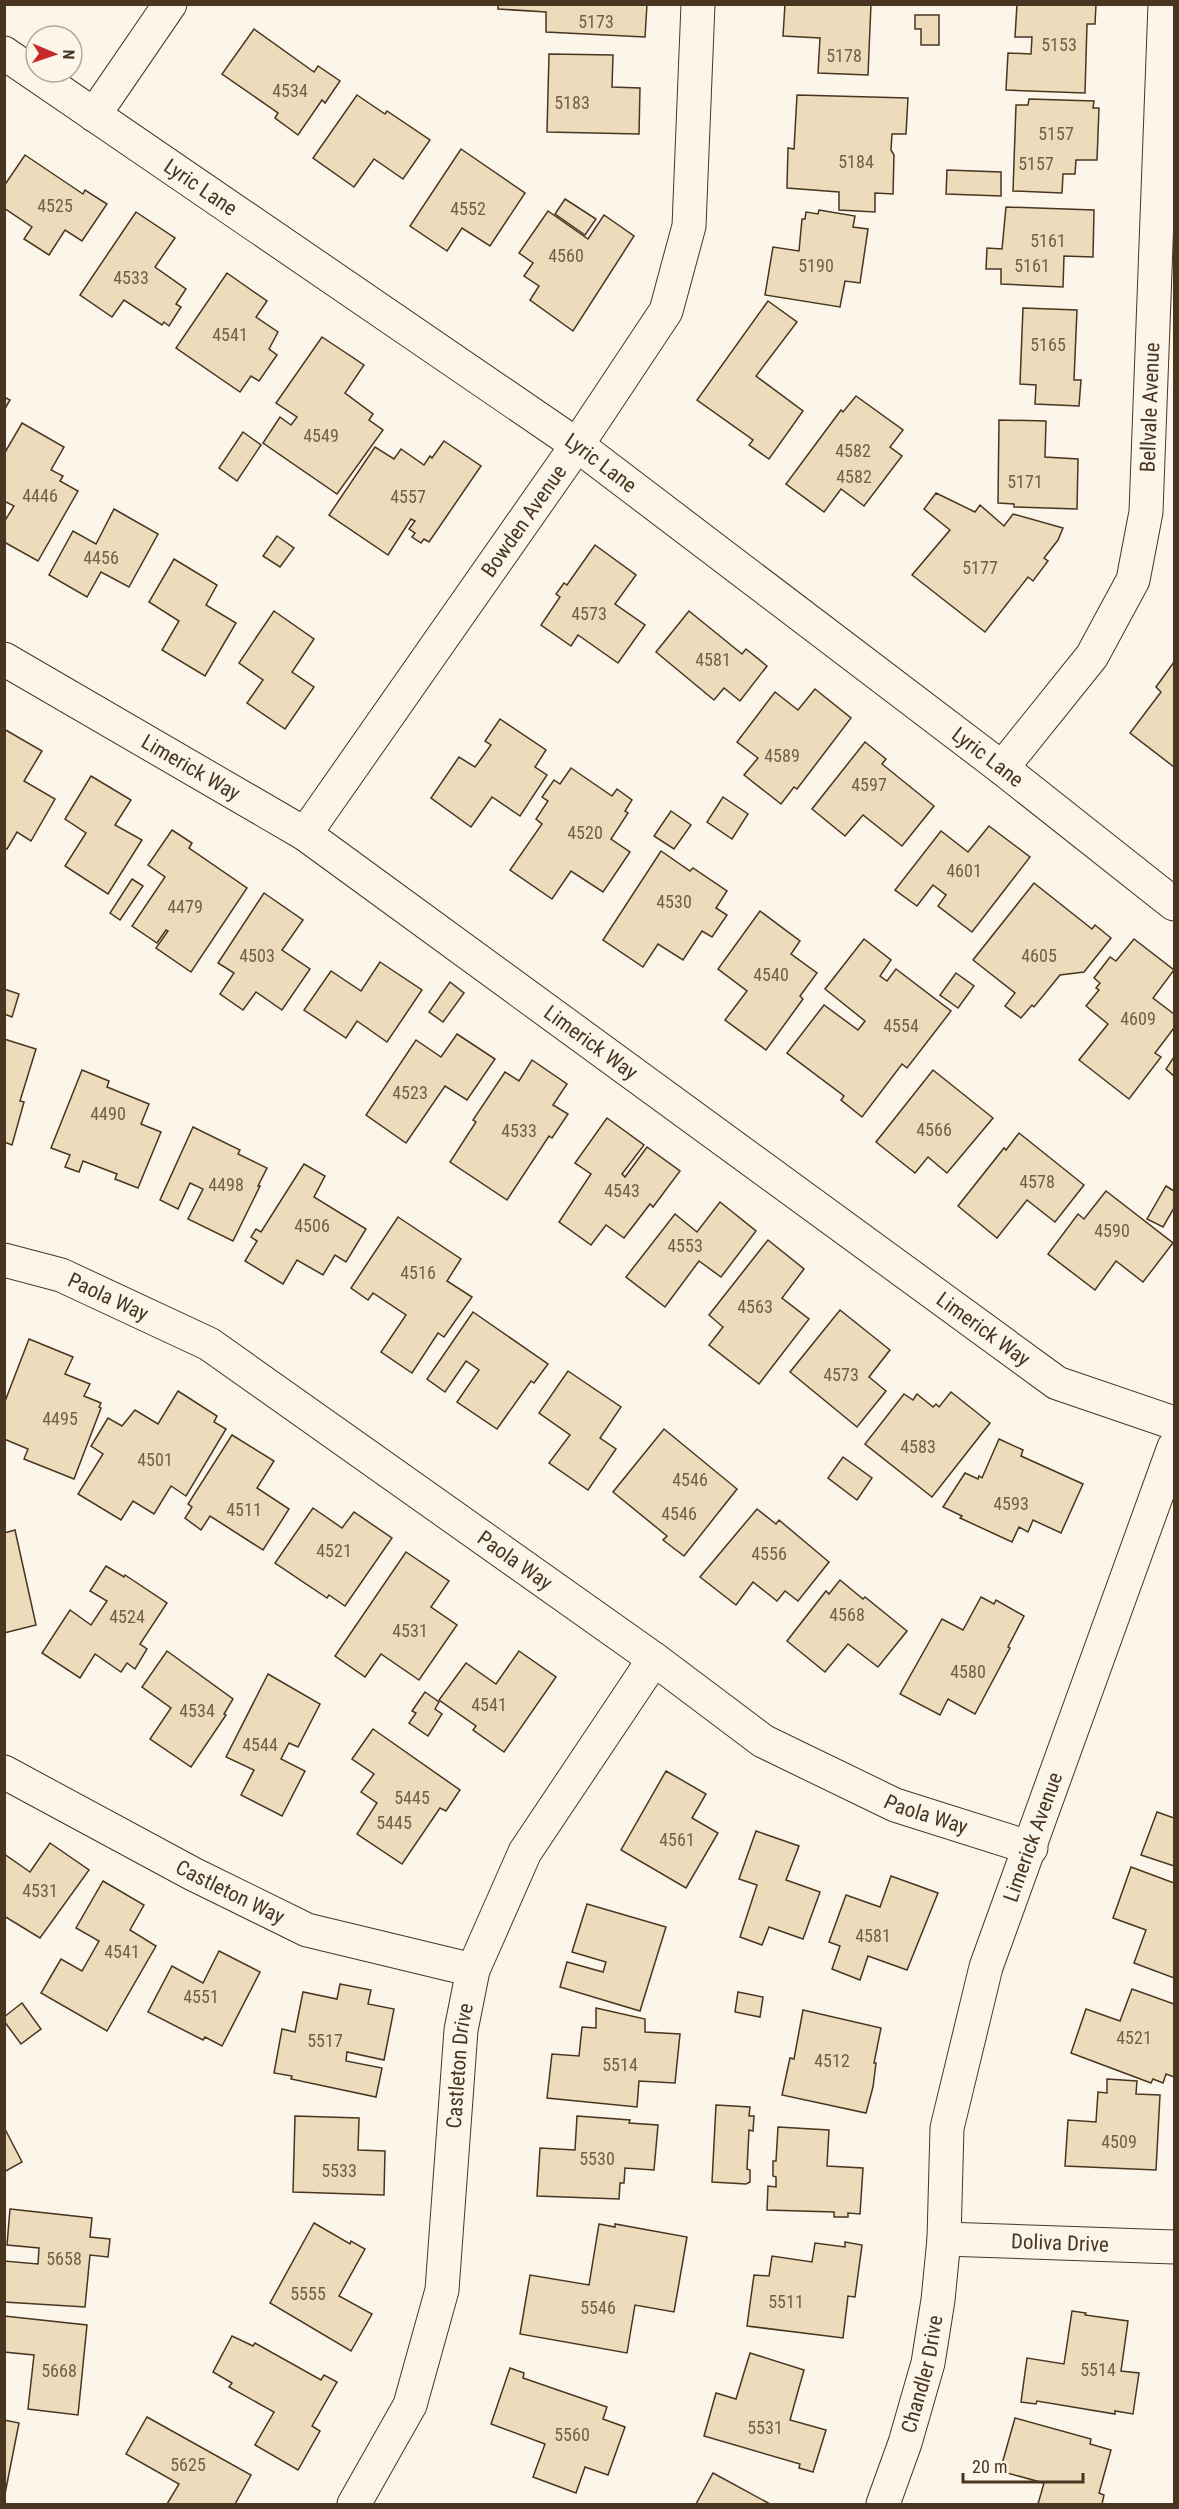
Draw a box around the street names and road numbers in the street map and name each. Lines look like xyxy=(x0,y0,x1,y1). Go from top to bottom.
street label: Lyric Lane xyxy=(159,154,242,221)
street label: Bellvale Avenue xyxy=(1135,342,1164,473)
street label: Lyric Lane xyxy=(560,428,641,498)
street label: Bowden Avenue xyxy=(476,460,571,582)
street label: Lyric Lane xyxy=(947,722,1028,792)
street label: Limerick Way xyxy=(137,730,245,806)
street label: Limerick Way xyxy=(539,1000,642,1085)
street label: Paola Way xyxy=(64,1268,153,1326)
street label: Limerick Way xyxy=(932,1287,1035,1371)
street label: Paola Way xyxy=(473,1526,557,1595)
street label: Limerick Avenue xyxy=(999,1769,1067,1905)
street label: Paola Way xyxy=(880,1790,971,1839)
street label: Castleton Way xyxy=(172,1855,289,1929)
street label: Castleton Drive xyxy=(442,2001,478,2129)
street label: Doliva Drive xyxy=(1011,2229,1109,2257)
street label: Chandler Drive xyxy=(896,2313,947,2436)

